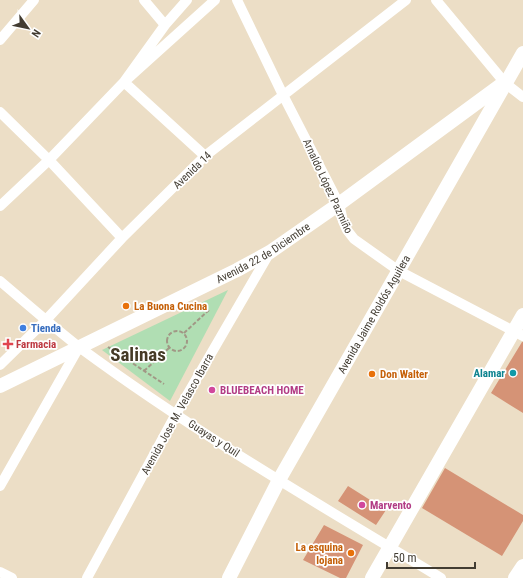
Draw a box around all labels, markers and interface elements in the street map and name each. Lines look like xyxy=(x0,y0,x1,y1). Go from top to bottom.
north arrow xyxy=(8,8,48,48)
text: N xyxy=(29,27,43,40)
street label: Arnaldo López Pazmiño xyxy=(300,137,355,236)
street label: Avenida 14 xyxy=(171,149,214,192)
street label: Avenida 22 de Diciembre xyxy=(214,220,313,286)
street label: Avenida Jaime Roldós Aguilera xyxy=(335,253,413,376)
place label: La Buona Cucina xyxy=(134,300,207,313)
marker: La Buona Cucina xyxy=(121,301,131,311)
place label: Tienda xyxy=(31,322,61,335)
marker: Tienda xyxy=(18,323,28,333)
place label: Farmacia xyxy=(16,338,56,351)
marker: Farmacia xyxy=(3,339,13,349)
district label: Salinas xyxy=(110,343,166,366)
street label: Avenida Jose M. Velasco Ibarra xyxy=(139,351,216,477)
place label: Alamar xyxy=(473,367,505,380)
place label: Don Walter xyxy=(380,368,428,381)
marker: Alamar xyxy=(508,368,518,378)
marker: Don Walter xyxy=(367,369,377,379)
place label: BLUEBEACH HOME xyxy=(220,384,304,397)
marker: BLUEBEACH HOME xyxy=(207,385,217,395)
street label: Guayas y Quil xyxy=(186,417,242,460)
place label: Marvento xyxy=(370,499,412,512)
marker: Marvento xyxy=(357,500,367,510)
place label: La esquina lojana xyxy=(296,541,343,567)
scale bar xyxy=(387,544,475,570)
marker: La esquina lojana xyxy=(346,548,356,558)
text: 50 m xyxy=(393,551,417,565)

